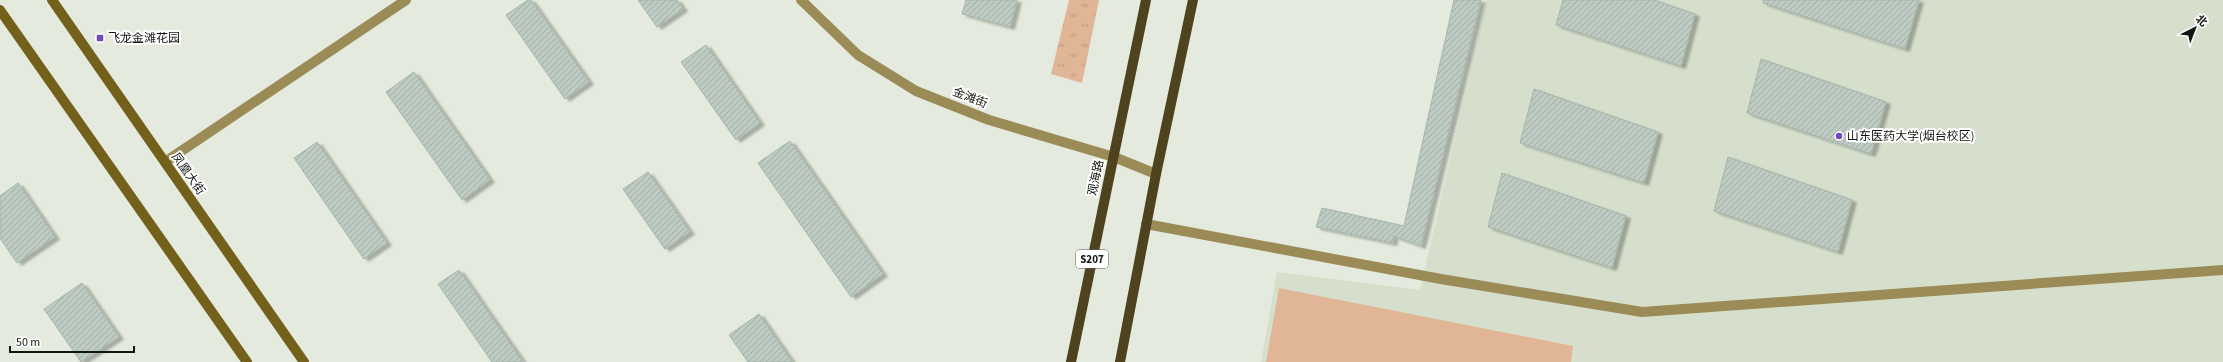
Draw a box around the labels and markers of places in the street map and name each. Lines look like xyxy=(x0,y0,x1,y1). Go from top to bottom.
place label: 飞龙金滩花园 xyxy=(108,30,180,47)
marker: 飞龙金滩花园 xyxy=(95,33,105,43)
place label: 山东医药大学(烟台校区) xyxy=(1847,128,1974,145)
marker: 山东医药大学(烟台校区) xyxy=(1834,131,1844,141)

